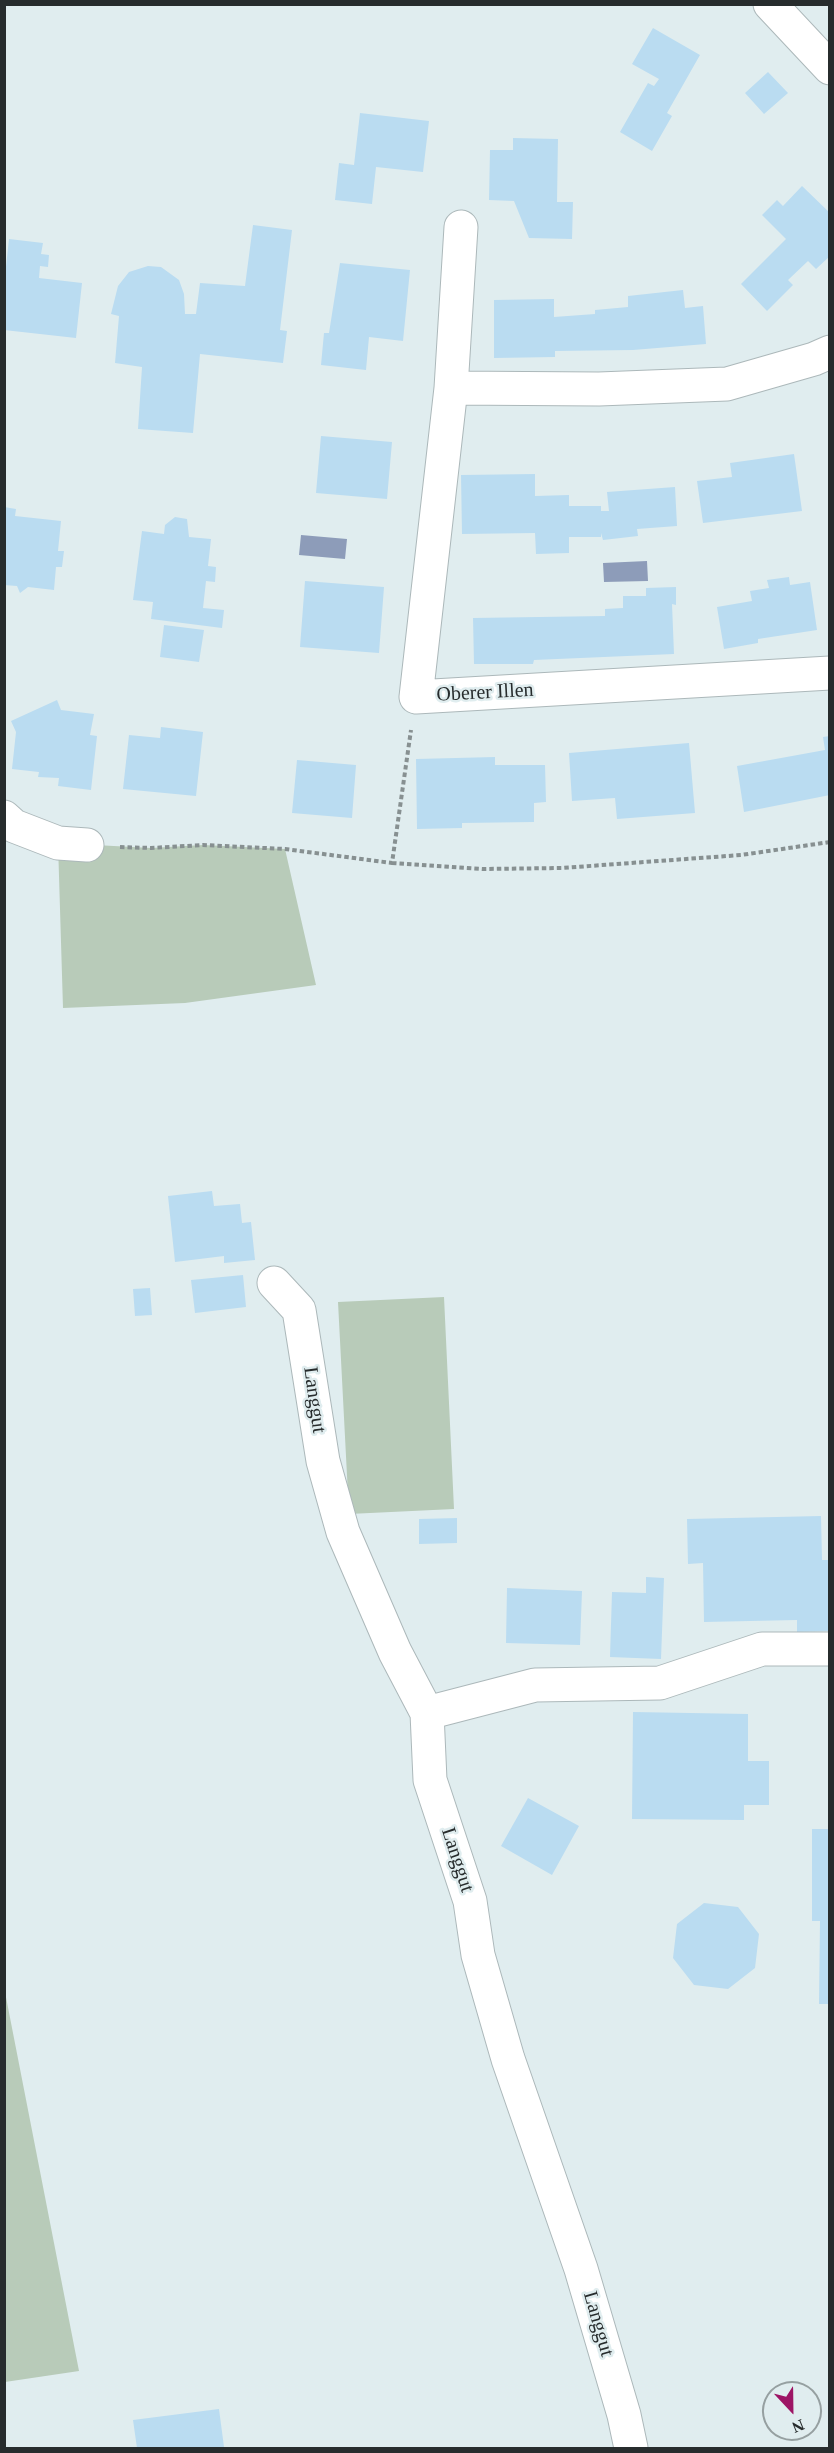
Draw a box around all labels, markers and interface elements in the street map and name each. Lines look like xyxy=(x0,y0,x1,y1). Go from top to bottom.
street label: Oberer Illen xyxy=(436,678,534,708)
street label: Langgut xyxy=(297,1365,331,1435)
street label: Langgut xyxy=(435,1825,479,1895)
street label: Langgut xyxy=(577,2289,619,2359)
north arrow xyxy=(762,2381,822,2441)
text: N xyxy=(790,2416,807,2436)

